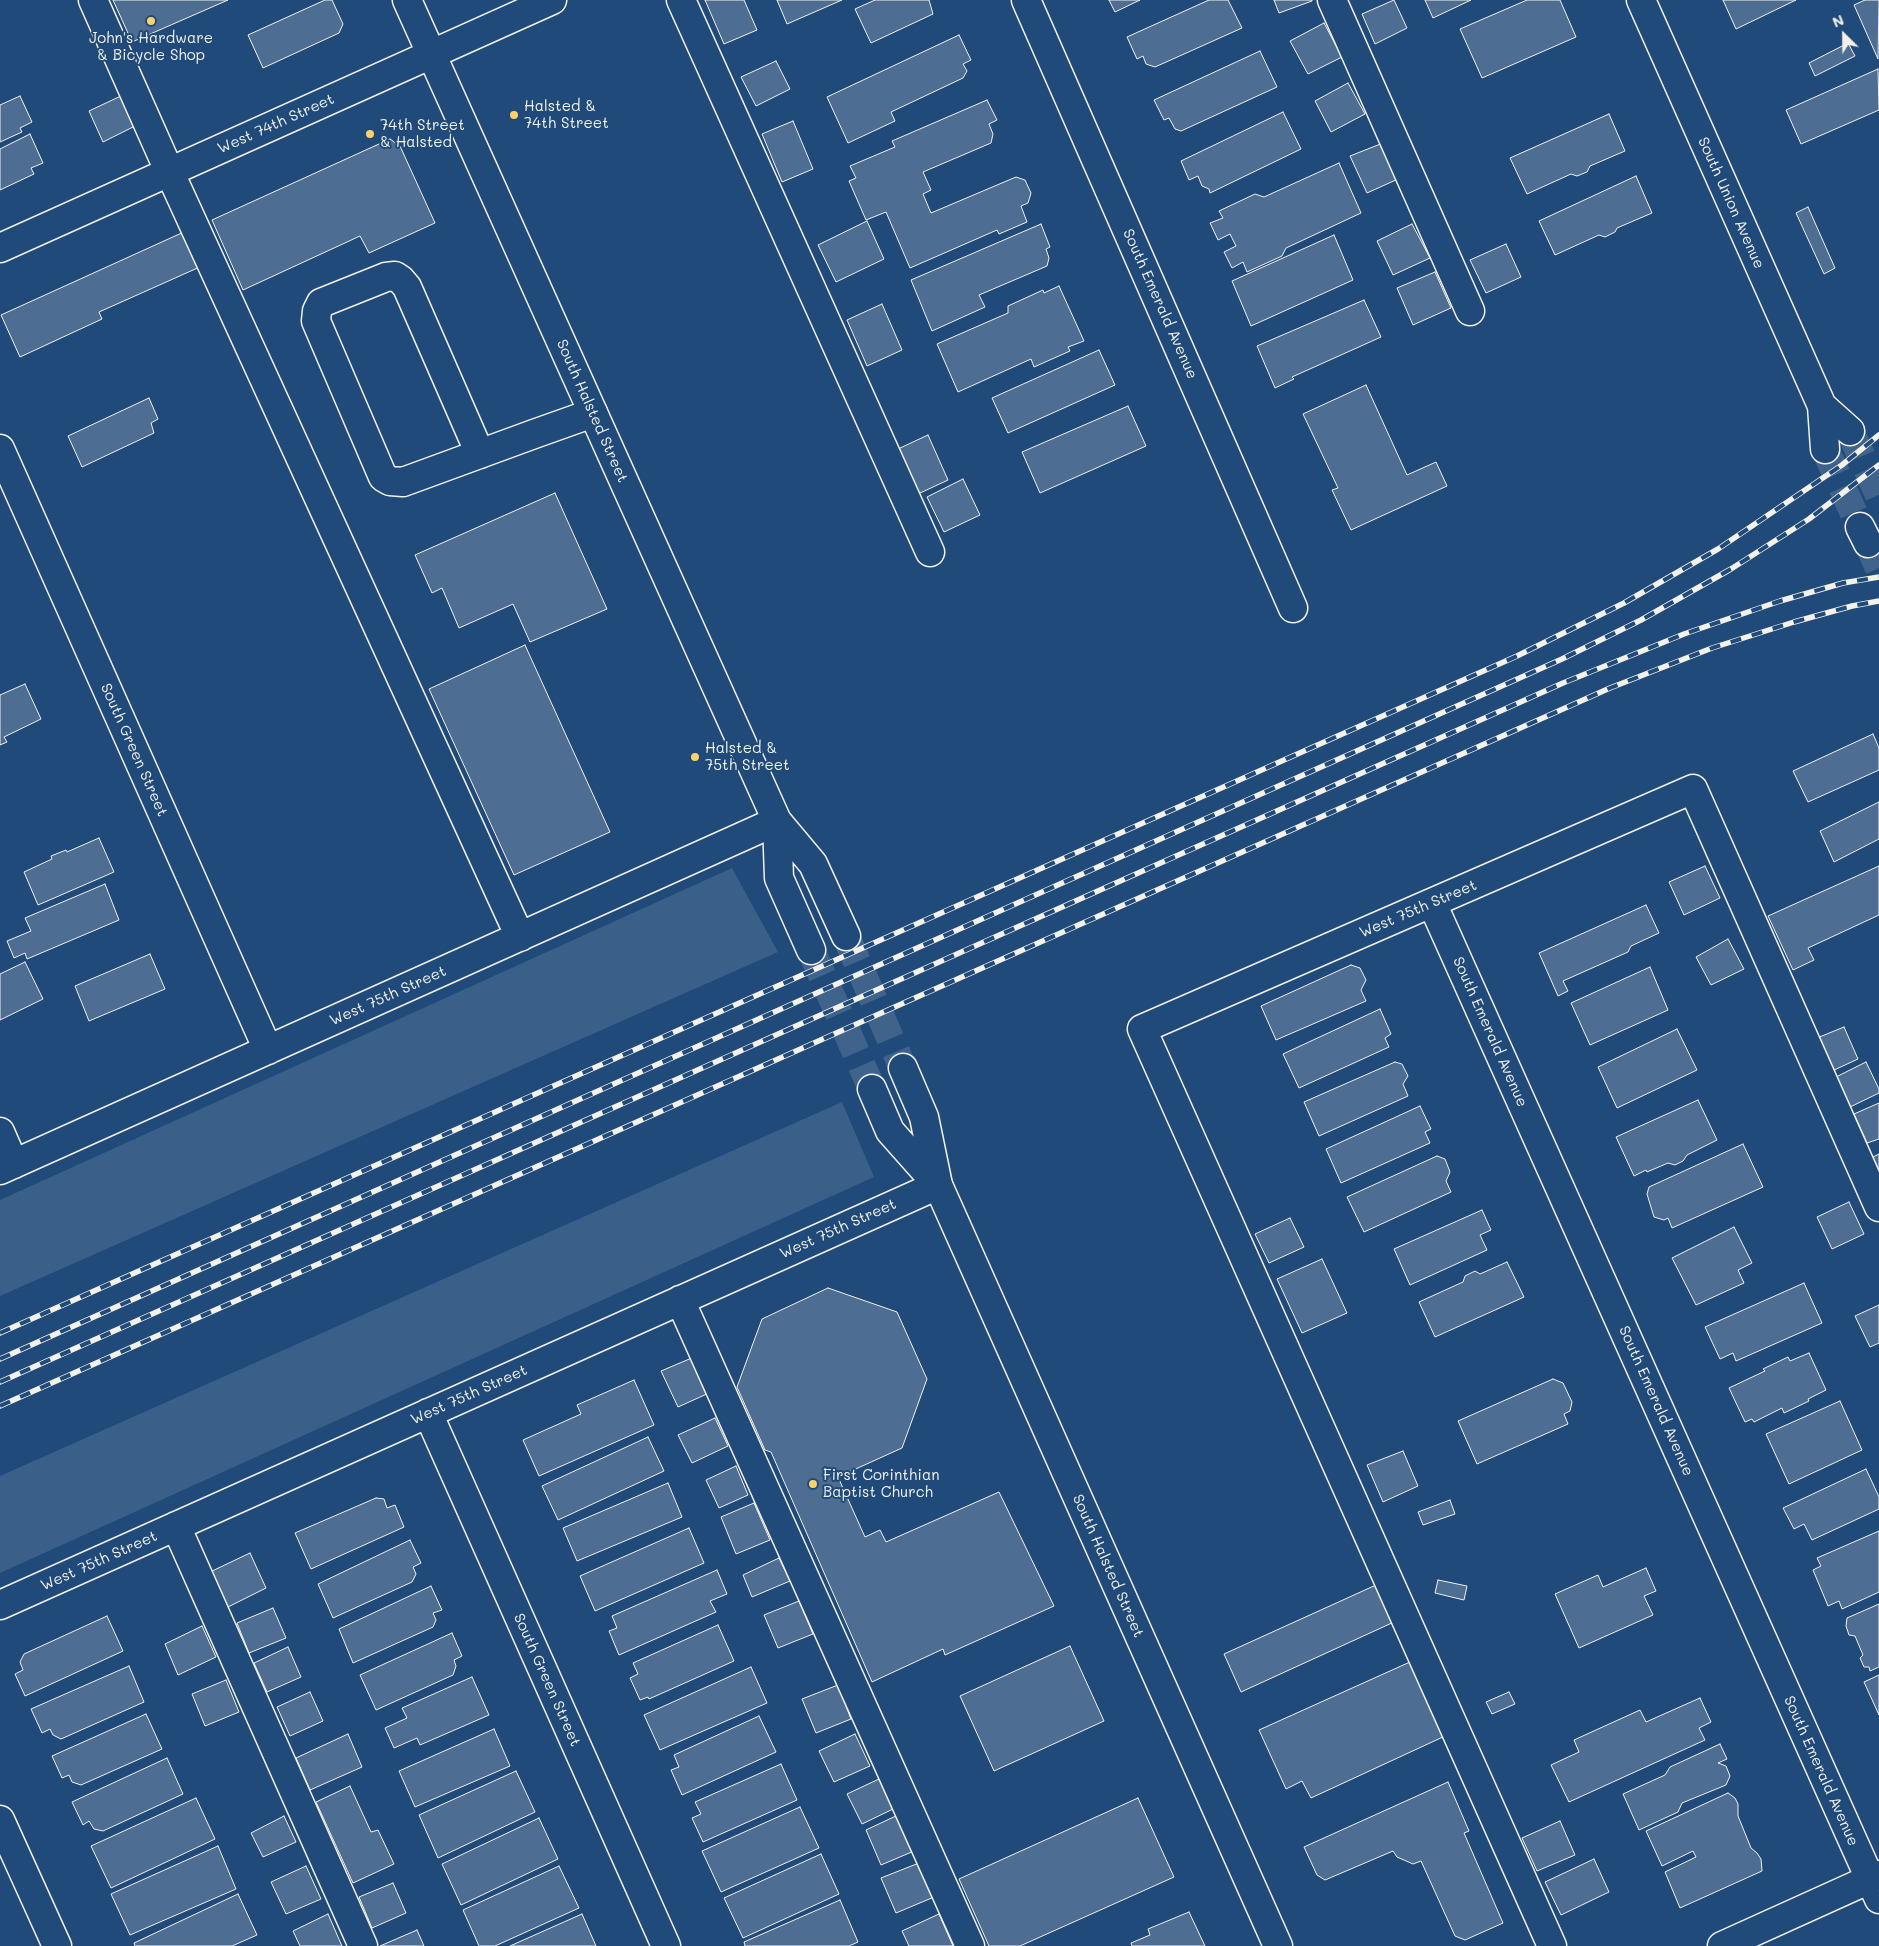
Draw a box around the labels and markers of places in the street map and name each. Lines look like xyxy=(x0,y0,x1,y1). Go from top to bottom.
marker: John's Hardware & Bicycle Shop xyxy=(145,15,157,27)
place label: John's Hardware & Bicycle Shop xyxy=(89,29,213,64)
place label: Halsted & 74th Street xyxy=(524,97,609,132)
marker: Halsted & 74th Street xyxy=(508,109,520,121)
place label: 74th Street & Halsted xyxy=(380,116,465,151)
marker: 74th Street & Halsted xyxy=(364,128,376,140)
place label: Halsted & 75th Street xyxy=(705,739,790,774)
marker: Halsted & 75th Street xyxy=(689,751,701,763)
place label: First Corinthian Baptist Church xyxy=(823,1466,940,1501)
marker: First Corinthian Baptist Church xyxy=(807,1478,819,1490)

